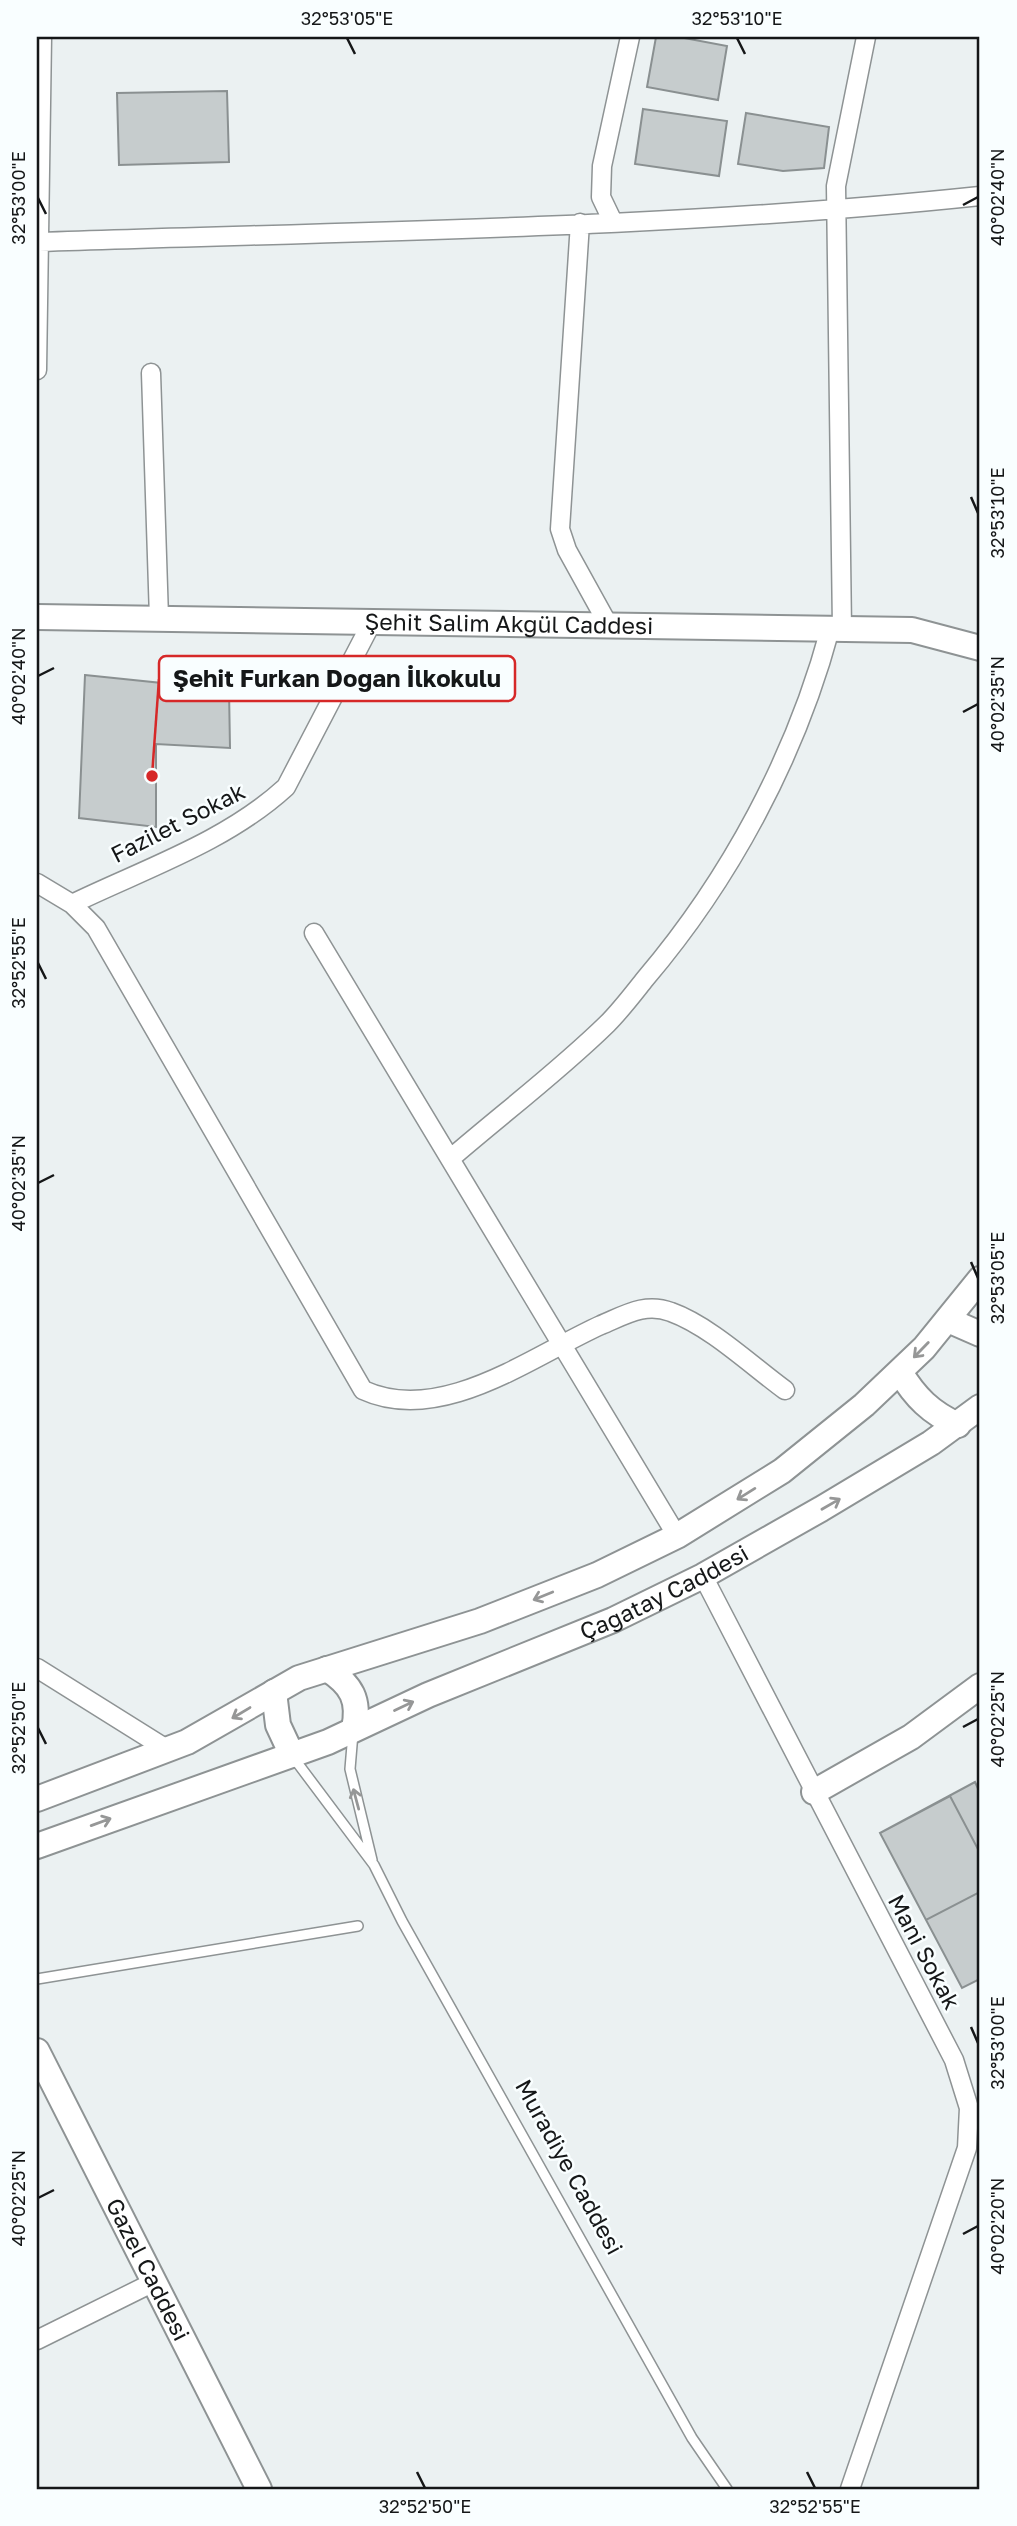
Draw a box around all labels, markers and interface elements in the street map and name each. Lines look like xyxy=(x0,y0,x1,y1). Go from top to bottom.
text: 32°53'05"E xyxy=(301,7,393,29)
text: 32°53'10"E xyxy=(692,7,782,29)
text: 40°02'40"N xyxy=(986,148,1008,246)
text: 32°53'00"E xyxy=(7,151,29,245)
text: 32°53'10"E xyxy=(986,468,1008,558)
street label: Şehit Salim Akgül Caddesi xyxy=(364,607,653,639)
text: 40°02'40"N xyxy=(7,627,29,725)
callout: Şehit Furkan Doğan İlkokulu xyxy=(159,656,515,701)
text: 40°02'35"N xyxy=(986,656,1008,752)
text: Şehit Furkan Doğan İlkokulu xyxy=(173,663,501,692)
street label: Fazilet Sokak xyxy=(106,776,249,868)
text: 32°52'55"E xyxy=(7,917,29,1009)
text: 40°02'35"N xyxy=(7,1135,29,1231)
text: 32°53'05"E xyxy=(986,1232,1008,1324)
one-way arrow xyxy=(913,1342,930,1359)
one-way arrow xyxy=(737,1487,756,1502)
one-way arrow xyxy=(820,1496,840,1510)
street label: Çağatay Caddesi xyxy=(575,1538,753,1645)
one-way arrow xyxy=(533,1591,554,1604)
text: 40°02'25"N xyxy=(986,1671,1008,1767)
text: 32°52'50"E xyxy=(7,1682,29,1774)
one-way arrow xyxy=(393,1699,415,1712)
one-way arrow xyxy=(231,1706,251,1720)
one-way arrow xyxy=(349,1788,362,1811)
one-way arrow xyxy=(89,1815,111,1827)
street label: Mani Sokak xyxy=(883,1889,967,2014)
text: 32°53'00"E xyxy=(986,1996,1008,2090)
street label: Muradiye Caddesi xyxy=(510,2074,630,2259)
text: 40°02'25"N xyxy=(7,2150,29,2246)
text: 40°02'20"N xyxy=(986,2177,1008,2275)
street label: Gazel Caddesi xyxy=(101,2193,196,2345)
text: 32°52'50"E xyxy=(379,2495,471,2517)
text: 32°52'55"E xyxy=(769,2495,861,2517)

